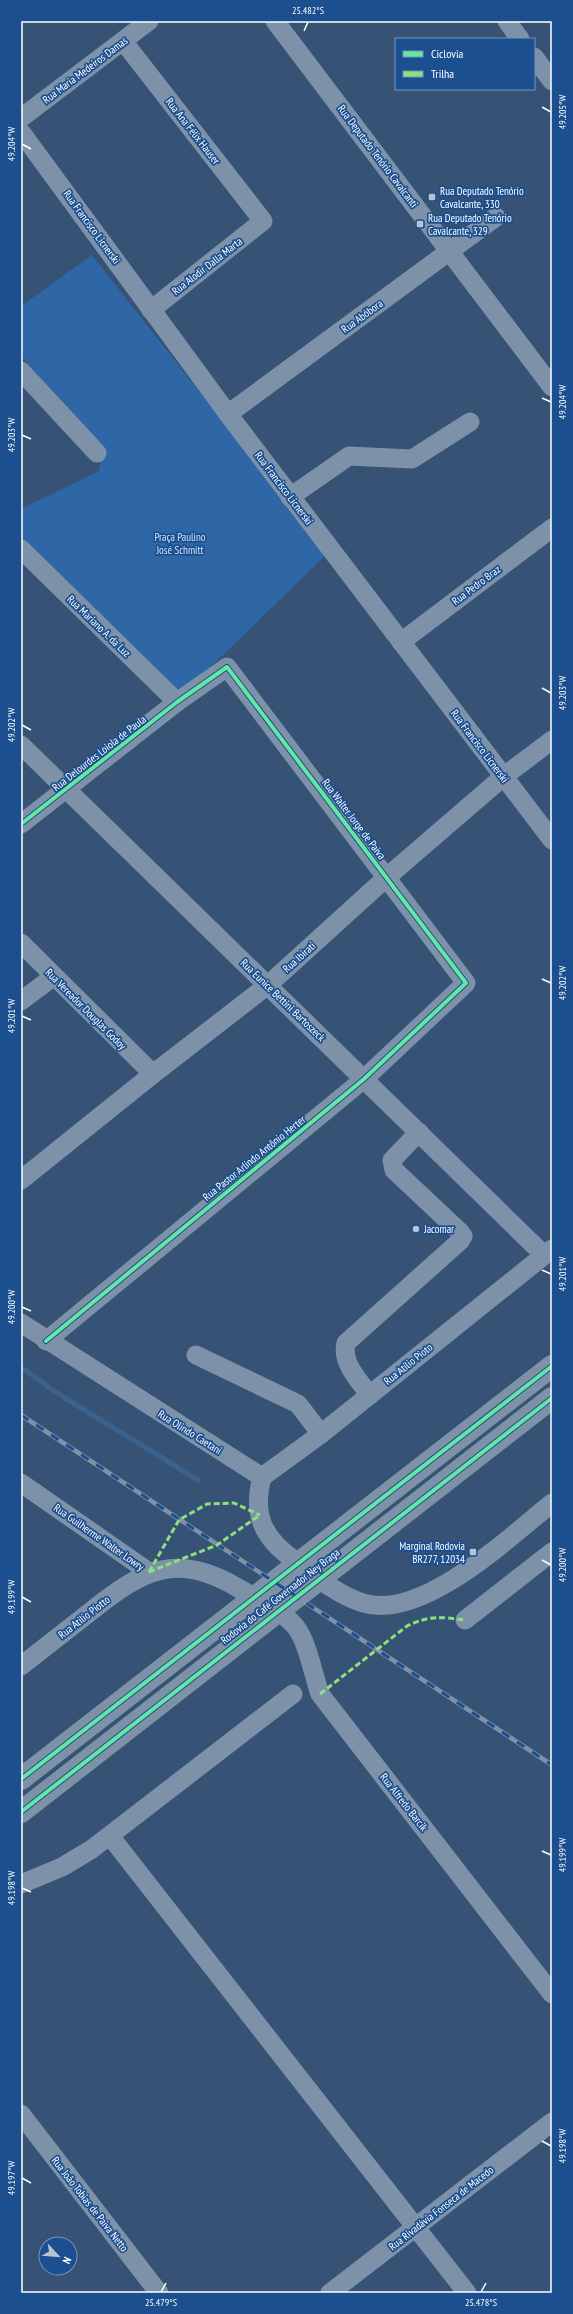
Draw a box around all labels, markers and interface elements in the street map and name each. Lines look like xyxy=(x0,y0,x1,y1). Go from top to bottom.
text: 25.482°S xyxy=(292,4,324,17)
street label: Rua Maria Medeiros Damas xyxy=(40,33,131,107)
legend xyxy=(395,38,535,90)
text: Ciclovia xyxy=(431,46,463,61)
text: Trilha xyxy=(431,66,454,81)
street label: Rua Ana Félix Hauser xyxy=(163,95,223,167)
text: 49.205°W xyxy=(556,95,569,129)
street label: Rua Deputado Tenório Cavalcanti xyxy=(335,102,421,210)
text: 49.204°W xyxy=(5,127,18,161)
place label: Rua Deputado Tenório Cavalcante, 330 xyxy=(440,184,524,211)
street label: Rua Francisco Licnerski xyxy=(60,187,124,267)
marker: Rua Deputado Tenório Cavalcante, 330 xyxy=(427,192,437,202)
place label: Rua Deputado Tenório Cavalcante, 329 xyxy=(428,211,512,238)
marker: Rua Deputado Tenório Cavalcante, 329 xyxy=(415,219,425,229)
street label: Rua Alodir Dalla Marta xyxy=(169,234,245,298)
street label: Rua Abóbora xyxy=(338,296,386,336)
text: 49.204°W xyxy=(556,385,569,419)
text: 49.203°W xyxy=(5,418,18,452)
street label: Rua Francisco Licnerski xyxy=(252,449,316,527)
park label: Praça Paulino José Schmitt xyxy=(154,530,206,557)
street label: Rua Pedro Braz xyxy=(449,562,503,608)
street label: Rua Mariano A. da Luz xyxy=(64,592,134,660)
text: 49.203°W xyxy=(556,676,569,710)
street label: Rua Francisco Licnerski xyxy=(448,707,512,785)
text: 49.202°W xyxy=(5,708,18,742)
street label: Rua Delourdes Loiola de Paula xyxy=(49,712,149,794)
street label: Rua Walter Jorge de Paiva xyxy=(319,776,389,862)
street label: Rua Ibirati xyxy=(280,939,318,975)
street label: Rua Eunice Bettini Bartoszeck xyxy=(238,956,329,1045)
street label: Rua Vereador Douglas Godoy xyxy=(42,965,130,1053)
text: 49.202°W xyxy=(556,966,569,1000)
text: 49.201°W xyxy=(5,999,18,1033)
street label: Rua Pastor Arlindo Antônio Herter xyxy=(200,1112,308,1204)
place label: Jacomar xyxy=(423,1222,454,1236)
marker: Jacomar xyxy=(411,1224,421,1234)
text: 49.201°W xyxy=(556,1257,569,1291)
text: 49.200°W xyxy=(5,1290,18,1324)
street label: Rua Atílio Pioto xyxy=(381,1340,435,1388)
street label: Rua Olindo Caetani xyxy=(155,1407,225,1457)
street label: Rua Guilherme Walter Lowry xyxy=(51,1500,148,1574)
place label: Marginal Rodovia BR277, 12034 xyxy=(399,1539,465,1566)
street label: Rodovia do Café Governador Ney Braga xyxy=(218,1545,342,1647)
marker: Marginal Rodovia BR277, 12034 xyxy=(468,1547,478,1557)
text: 49.200°W xyxy=(556,1548,569,1582)
text: 49.199°W xyxy=(5,1580,18,1614)
street label: Rua Atilio Piotto xyxy=(55,1592,113,1642)
street label: Rua Alfredo Barcik xyxy=(377,1770,431,1834)
text: 49.199°W xyxy=(556,1838,569,1872)
text: 49.198°W xyxy=(5,1871,18,1905)
text: 49.198°W xyxy=(556,2129,569,2163)
street label: Rua João Tobias de Paiva Netto xyxy=(49,2154,132,2255)
text: 49.197°W xyxy=(5,2161,18,2195)
street label: Rua Rivadávia Fonseca de Macedo xyxy=(386,2162,497,2253)
north arrow xyxy=(38,2236,78,2276)
text: N xyxy=(59,2255,75,2266)
text: 25.479°S xyxy=(145,2296,177,2309)
text: 25.478°S xyxy=(465,2296,497,2309)

